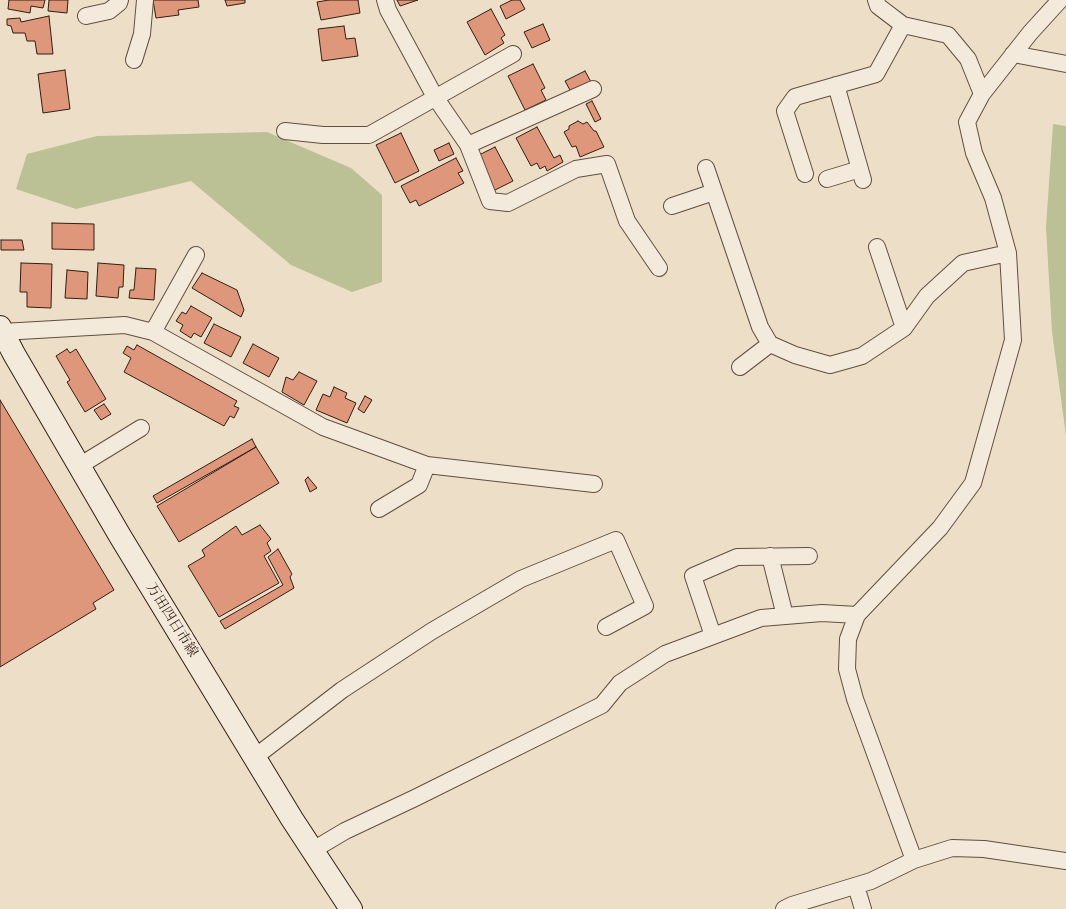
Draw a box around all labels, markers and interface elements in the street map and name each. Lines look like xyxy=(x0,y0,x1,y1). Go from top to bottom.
street label: 万田四日市線 xyxy=(143,580,201,660)

